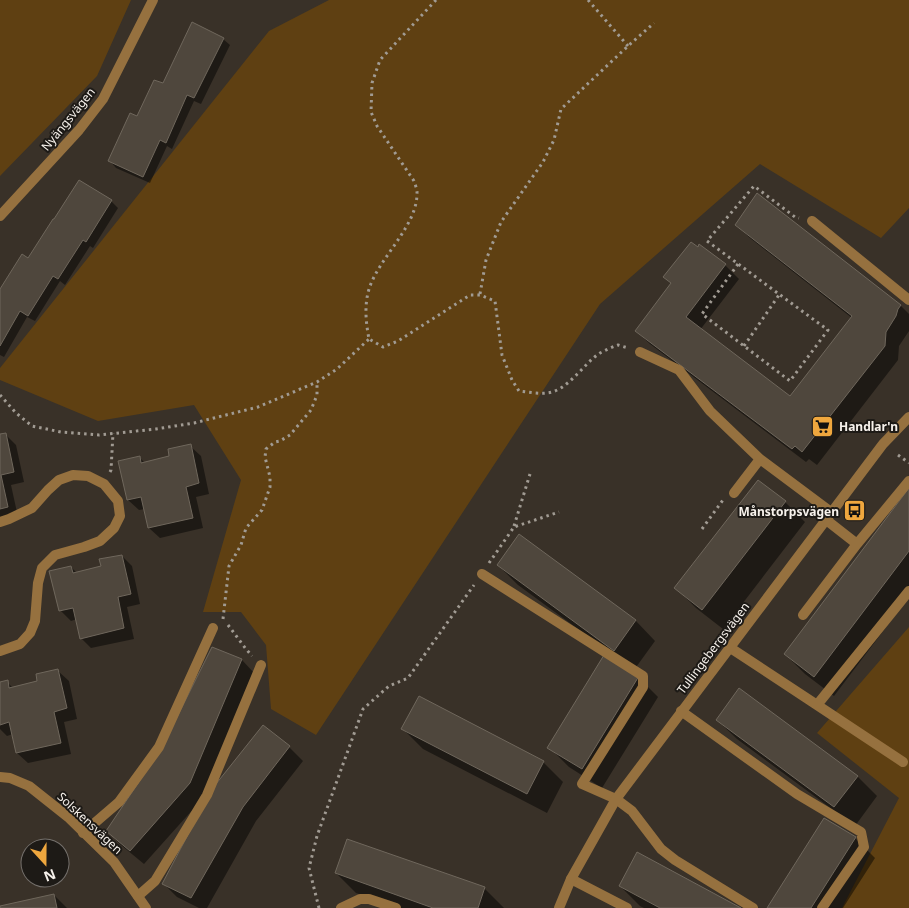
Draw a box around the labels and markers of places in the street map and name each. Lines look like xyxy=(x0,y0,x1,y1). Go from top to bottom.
supermarket icon: Handlar'n xyxy=(811,414,835,438)
place label: Handlar'n xyxy=(839,418,898,435)
bus stop icon: Månstorpsvägen xyxy=(843,499,867,523)
place label: Månstorpsvägen xyxy=(738,503,839,520)

